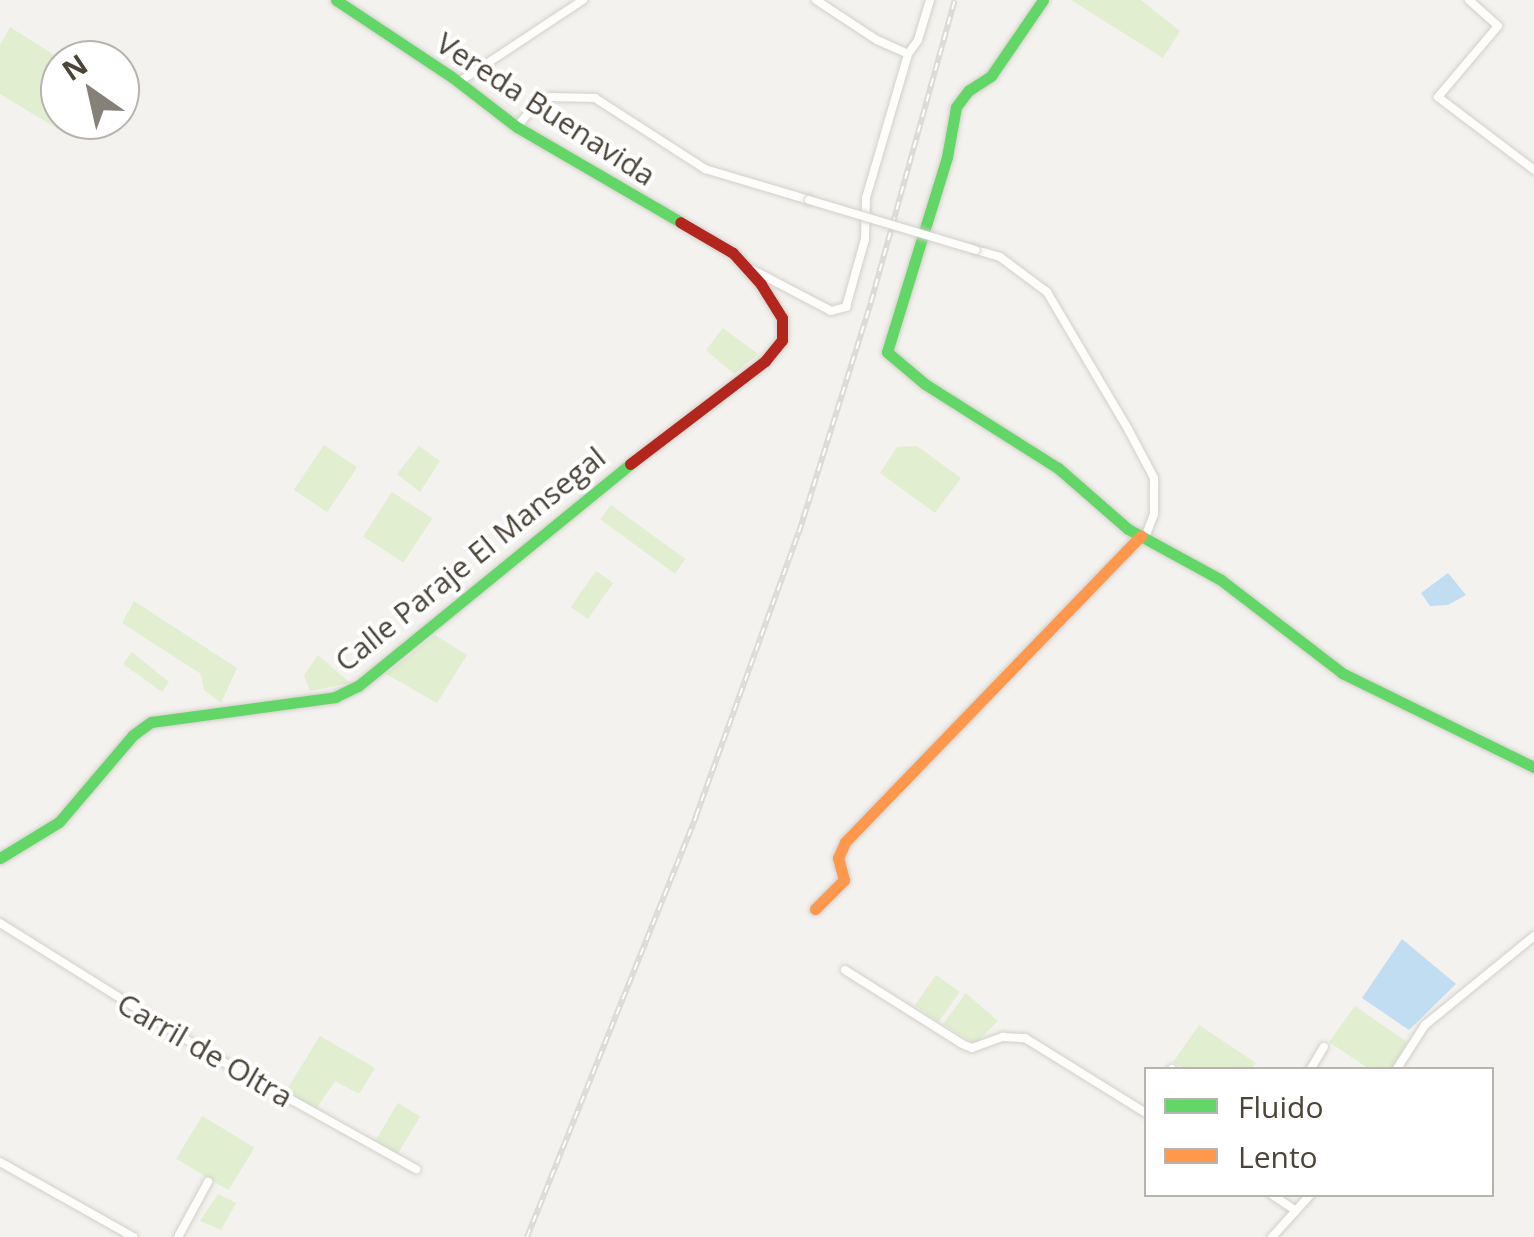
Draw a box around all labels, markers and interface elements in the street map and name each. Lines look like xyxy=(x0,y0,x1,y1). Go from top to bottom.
street label: Vereda Buenavida xyxy=(430,25,662,193)
north arrow xyxy=(40,40,140,140)
text: N xyxy=(54,45,94,89)
street label: Calle Paraje El Mansegal xyxy=(328,439,612,679)
street label: Carril de Oltra xyxy=(111,985,299,1115)
legend xyxy=(1144,1067,1494,1197)
text: Fluido xyxy=(1238,1086,1323,1127)
text: Lento xyxy=(1238,1136,1318,1177)

